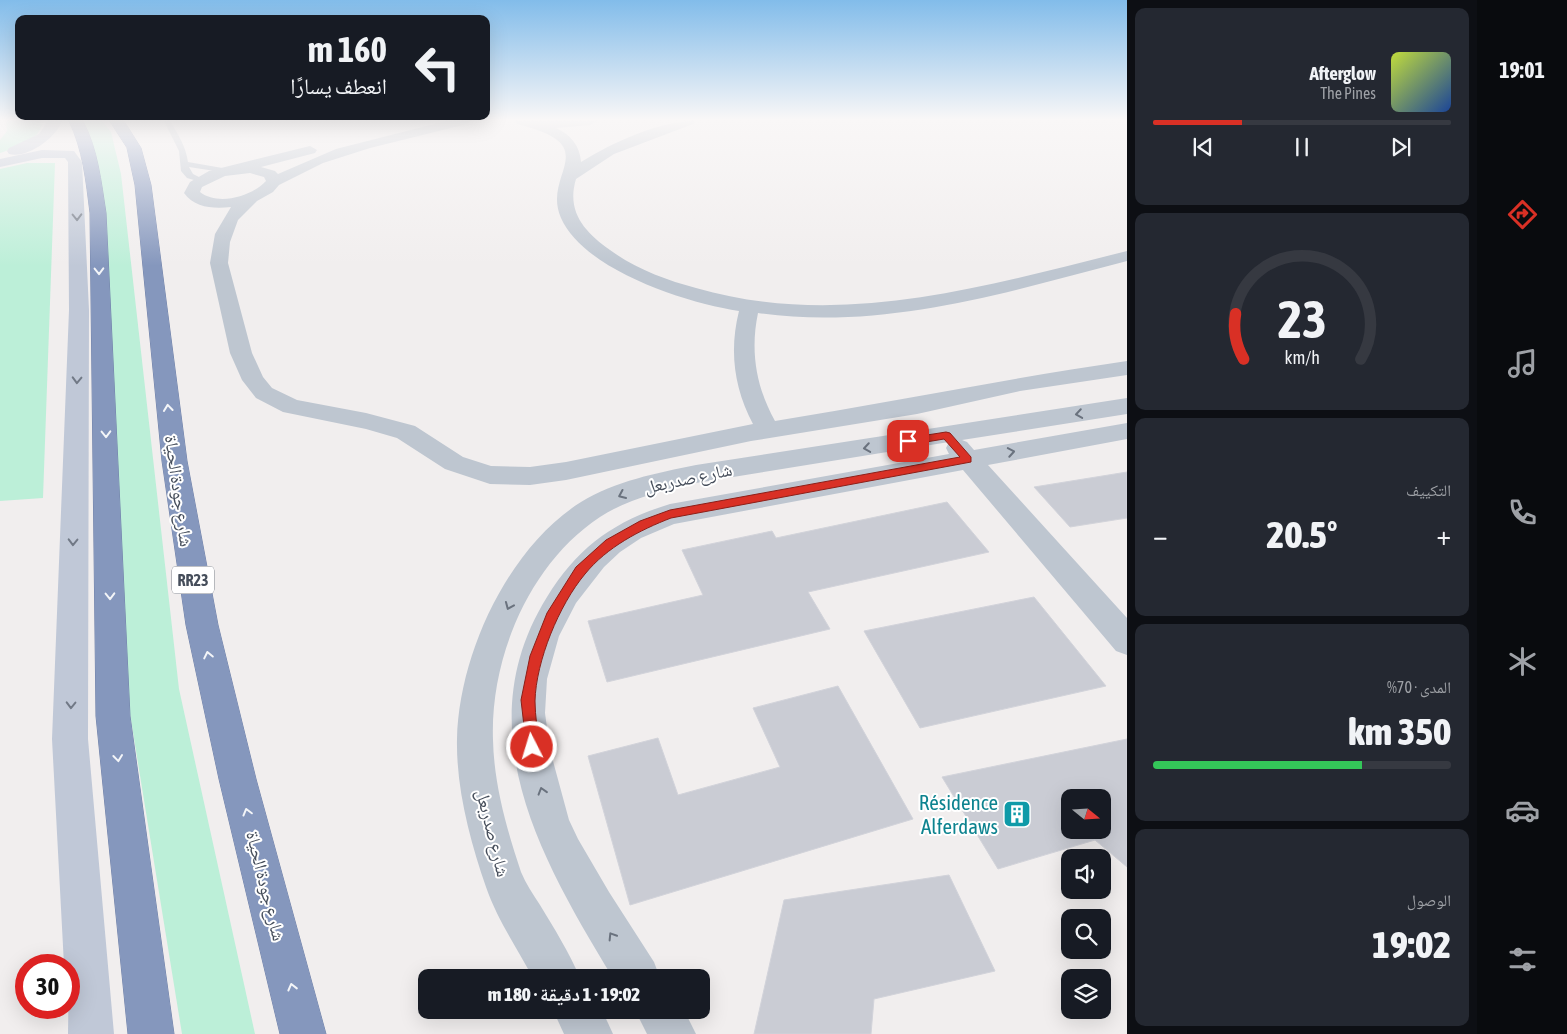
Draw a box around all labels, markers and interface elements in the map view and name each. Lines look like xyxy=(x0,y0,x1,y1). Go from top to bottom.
text: 160 m xyxy=(308,29,387,69)
icon: left xyxy=(405,35,470,100)
text: 19:01 xyxy=(1499,57,1545,83)
text: Afterglow xyxy=(1309,62,1376,84)
text: انعطف يسارًا xyxy=(290,73,387,99)
text: The Pines xyxy=(1320,84,1376,102)
icon: previous xyxy=(1189,133,1217,161)
icon: pause xyxy=(1288,133,1316,161)
icon: next xyxy=(1387,133,1415,161)
icon: directions xyxy=(1505,197,1540,232)
one-way arrow xyxy=(72,214,82,222)
one-way arrow xyxy=(93,268,104,276)
text: 23 xyxy=(1278,289,1326,349)
icon: music xyxy=(1505,346,1540,381)
text: km/h xyxy=(1284,347,1320,368)
one-way arrow xyxy=(72,376,82,384)
one-way arrow xyxy=(163,404,174,412)
one-way arrow xyxy=(1075,408,1083,418)
pin xyxy=(887,420,929,462)
icon: arrive xyxy=(894,427,922,455)
one-way arrow xyxy=(101,430,111,438)
street label: شارع جودة الحياة xyxy=(160,434,197,548)
one-way arrow xyxy=(862,442,871,452)
one-way arrow xyxy=(1007,447,1016,457)
street label: شارع صدربعل xyxy=(642,458,734,499)
text: التكييف xyxy=(1406,481,1451,499)
one-way arrow xyxy=(618,489,627,500)
icon: phone xyxy=(1505,495,1540,530)
text: 20.5° xyxy=(1267,513,1337,556)
text: − xyxy=(1153,519,1168,551)
text: + xyxy=(1436,519,1451,551)
one-way arrow xyxy=(68,538,78,546)
road number: RR23 xyxy=(172,566,214,594)
one-way arrow xyxy=(105,592,115,600)
one-way arrow xyxy=(505,601,515,610)
icon: climate xyxy=(1505,644,1540,679)
one-way arrow xyxy=(203,650,214,659)
text: المدى · 70% xyxy=(1387,678,1451,696)
one-way arrow xyxy=(66,701,76,709)
text: 350 km xyxy=(1348,710,1451,753)
position arrow xyxy=(505,720,557,772)
one-way arrow xyxy=(112,755,123,763)
street label: شارع صدربعل xyxy=(471,787,514,879)
one-way arrow xyxy=(537,787,547,795)
north arrow xyxy=(1061,789,1111,839)
map controls xyxy=(1061,789,1111,1019)
place label: Résidence Alferdaws xyxy=(919,790,998,838)
icon: car xyxy=(1505,793,1540,828)
building icon: Résidence Alferdaws xyxy=(1002,799,1032,829)
one-way arrow xyxy=(242,808,253,817)
street label: شارع جودة الحياة xyxy=(241,829,290,943)
button: sound xyxy=(1061,849,1111,899)
text: الوصول xyxy=(1407,891,1451,909)
button: search xyxy=(1061,909,1111,959)
text: 19:02 xyxy=(1372,923,1451,966)
one-way arrow xyxy=(609,933,618,942)
icon: filters xyxy=(1505,942,1540,977)
speed limit sign: 30 xyxy=(15,954,80,1019)
button: layers xyxy=(1061,969,1111,1019)
one-way arrow xyxy=(287,982,298,991)
text: 19:02 · 1 دقيقة · 180 m xyxy=(488,983,640,1005)

